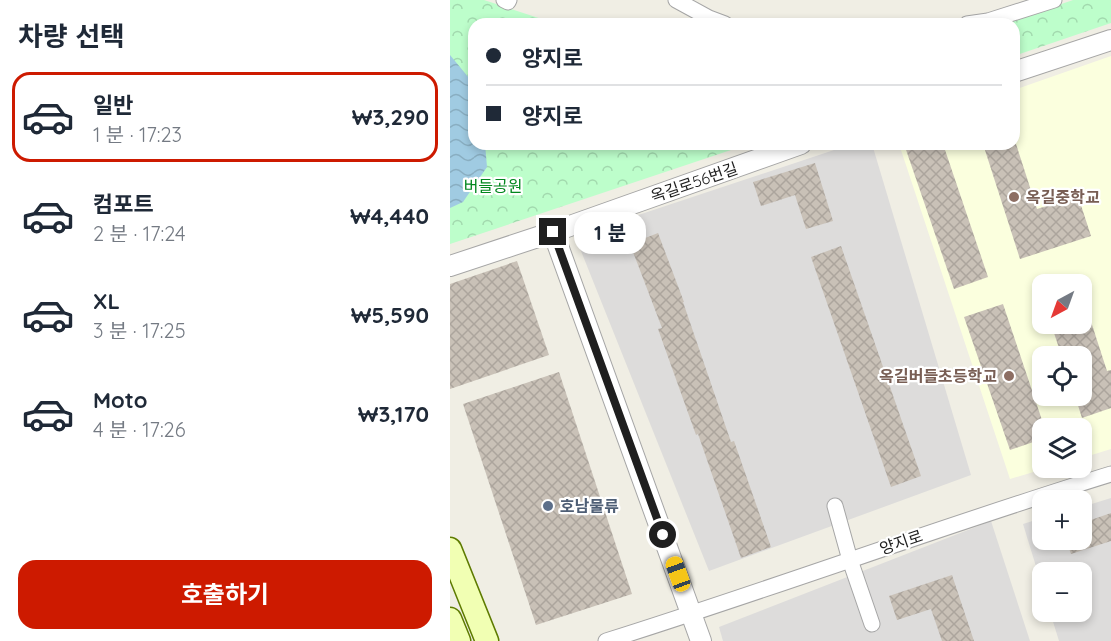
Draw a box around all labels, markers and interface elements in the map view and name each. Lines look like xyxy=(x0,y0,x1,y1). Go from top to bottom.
text: 차량 선택 xyxy=(18,19,125,53)
text: 양지로 xyxy=(522,44,583,72)
icon: car xyxy=(21,90,75,144)
text: 일반 xyxy=(93,91,133,119)
text: 양지로 xyxy=(522,102,583,130)
text: ₩3,290 xyxy=(352,103,429,131)
text: 1 분 · 17:23 xyxy=(93,122,182,147)
street label: 옥길로56번길 xyxy=(648,158,740,206)
park label: 버들공원 xyxy=(464,176,522,196)
place label: 옥길중학교 xyxy=(1026,187,1100,207)
icon: car xyxy=(21,189,75,243)
text: 컴포트 xyxy=(93,190,154,218)
marker: 옥길중학교 xyxy=(1007,190,1021,204)
text: ₩4,440 xyxy=(350,202,429,230)
callout: 1 분 xyxy=(574,211,646,253)
route end xyxy=(539,218,566,245)
text: 1 분 xyxy=(594,220,626,245)
text: 2 분 · 17:24 xyxy=(93,221,185,246)
north arrow xyxy=(1032,274,1092,334)
map controls xyxy=(1032,274,1092,622)
text: XL xyxy=(93,287,120,315)
icon: car xyxy=(21,288,75,342)
text: ₩5,590 xyxy=(351,301,429,329)
text: 3 분 · 17:25 xyxy=(93,318,186,343)
button: locate xyxy=(1032,346,1092,406)
place label: 옥길버들초등학교 xyxy=(879,366,997,386)
marker: 옥길버들초등학교 xyxy=(1002,369,1016,383)
text: Moto xyxy=(93,386,147,414)
icon: car xyxy=(21,387,75,441)
text: ₩3,170 xyxy=(358,400,429,428)
text: 4 분 · 17:26 xyxy=(93,417,185,442)
button: layers xyxy=(1032,418,1092,478)
button: + xyxy=(1032,490,1092,550)
place label: 호남물류 xyxy=(560,496,619,516)
marker: 호남물류 xyxy=(541,499,555,513)
route start xyxy=(649,521,676,548)
street label: 양지로 xyxy=(877,525,925,559)
car xyxy=(663,554,693,594)
button: 호출하기 xyxy=(18,560,432,629)
button: − xyxy=(1032,562,1092,622)

